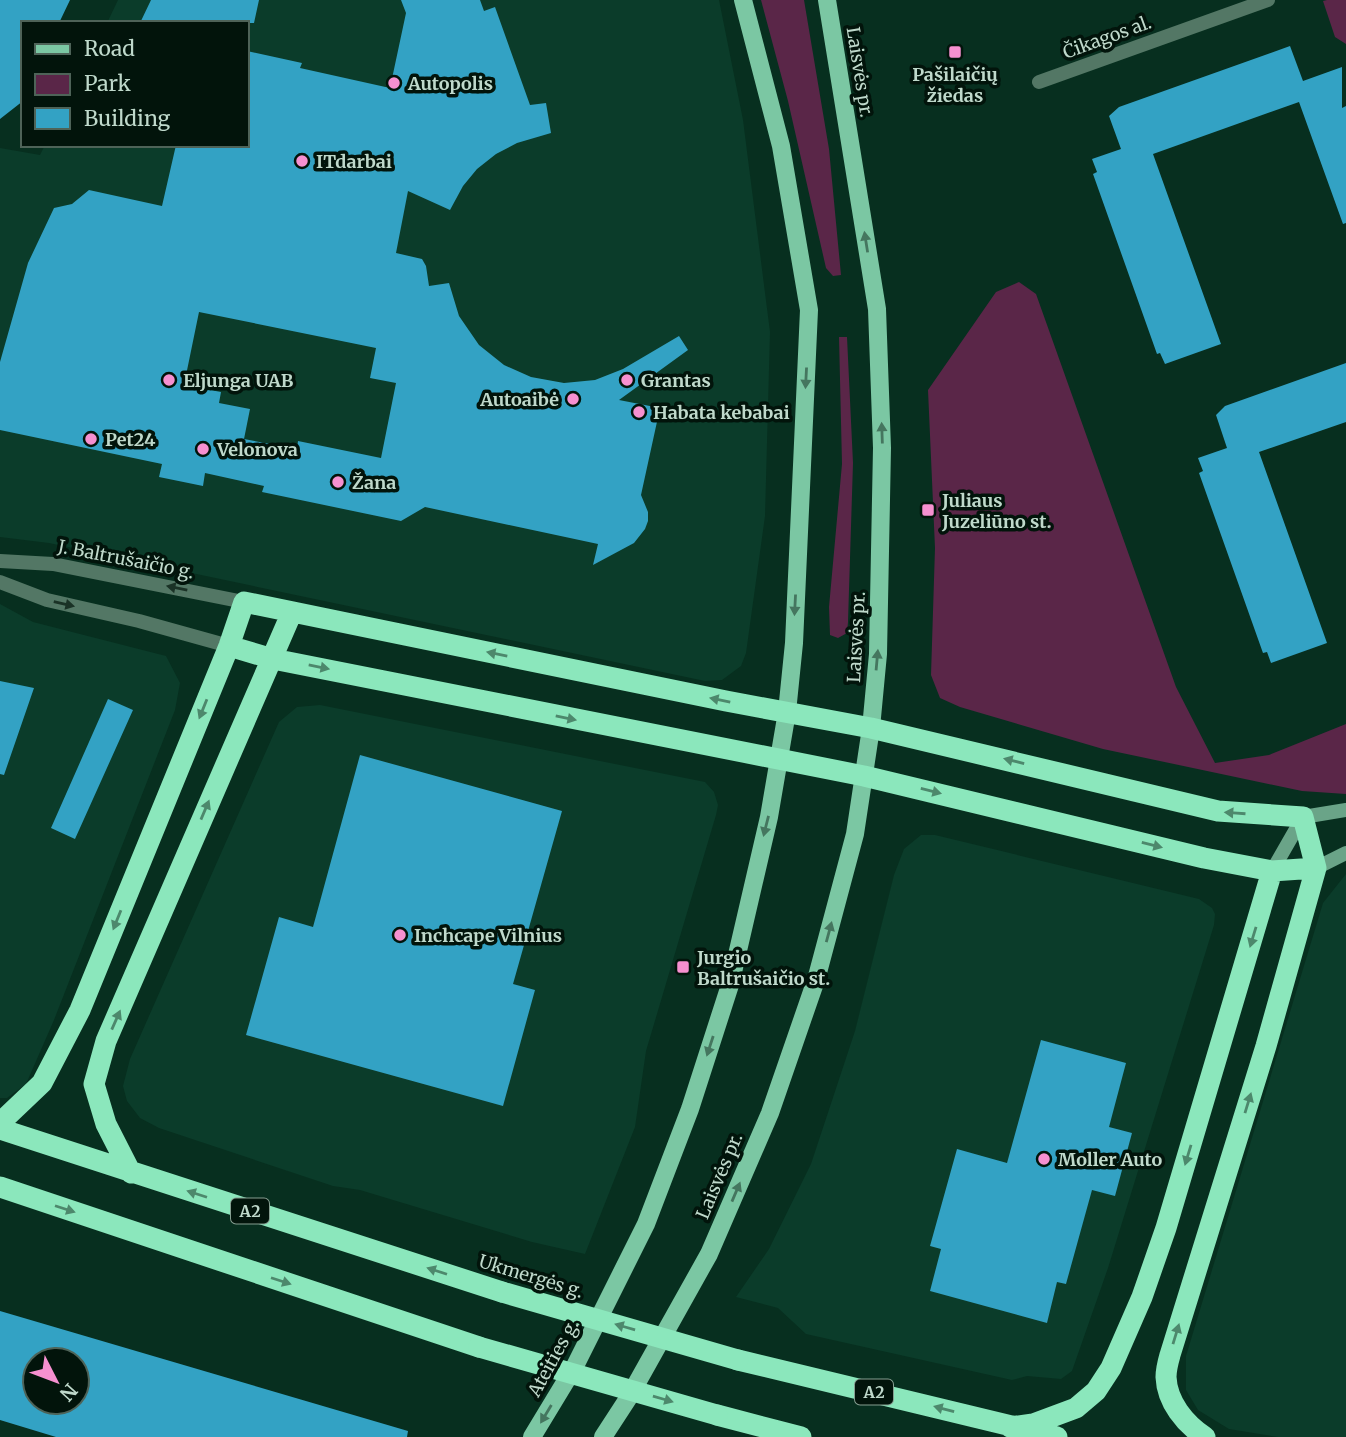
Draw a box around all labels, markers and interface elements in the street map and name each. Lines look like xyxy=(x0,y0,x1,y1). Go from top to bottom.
street label: Čikagos al. xyxy=(1060,10,1154,64)
legend xyxy=(21,21,248,147)
street label: Laisvės pr. xyxy=(842,25,878,119)
text: Road xyxy=(84,35,135,62)
marker: Pašilaičių žiedas xyxy=(947,44,963,60)
place label: Pašilaičių žiedas xyxy=(912,63,998,107)
text: Park xyxy=(84,70,131,97)
place label: Autopolis xyxy=(407,72,493,95)
marker: Autopolis xyxy=(386,75,402,91)
text: Building xyxy=(84,105,171,132)
place label: ITdarbai xyxy=(316,150,392,173)
marker: ITdarbai xyxy=(294,153,310,169)
one-way arrow xyxy=(860,230,871,252)
one-way arrow xyxy=(800,367,811,389)
place label: Eljunga UAB xyxy=(183,369,294,392)
place label: Grantas xyxy=(641,369,711,392)
marker: Eljunga UAB xyxy=(161,372,177,388)
marker: Grantas xyxy=(619,372,635,388)
place label: Autoaibė xyxy=(479,388,559,411)
marker: Autoaibė xyxy=(565,391,581,407)
place label: Habata kebabai xyxy=(653,401,790,424)
marker: Habata kebabai xyxy=(631,404,647,420)
one-way arrow xyxy=(876,422,887,444)
place label: Pet24 xyxy=(105,428,156,451)
marker: Pet24 xyxy=(83,431,99,447)
place label: Velonova xyxy=(216,438,298,461)
marker: Velonova xyxy=(195,441,211,457)
place label: Žana xyxy=(352,471,396,494)
marker: Žana xyxy=(330,474,346,490)
place label: Juliaus Juzeliūno st. xyxy=(941,489,1051,533)
marker: Juliaus Juzeliūno st. xyxy=(920,502,936,518)
street label: J. Baltrušaičio g. xyxy=(55,534,196,583)
one-way arrow xyxy=(166,583,188,594)
street label: Laisvės pr. xyxy=(842,591,870,683)
one-way arrow xyxy=(790,594,801,616)
one-way arrow xyxy=(53,599,75,610)
one-way arrow xyxy=(486,648,508,659)
one-way arrow xyxy=(872,649,883,671)
one-way arrow xyxy=(308,661,330,672)
one-way arrow xyxy=(709,694,731,705)
one-way arrow xyxy=(197,699,208,720)
one-way arrow xyxy=(555,712,577,723)
one-way arrow xyxy=(1003,756,1025,767)
one-way arrow xyxy=(920,786,942,797)
one-way arrow xyxy=(200,800,211,821)
one-way arrow xyxy=(1224,807,1246,818)
one-way arrow xyxy=(760,815,771,837)
one-way arrow xyxy=(1141,840,1163,851)
one-way arrow xyxy=(111,910,122,931)
one-way arrow xyxy=(824,921,835,943)
place label: Inchcape Vilnius xyxy=(414,924,562,947)
marker: Inchcape Vilnius xyxy=(392,927,408,943)
one-way arrow xyxy=(1248,927,1258,948)
place label: Jurgio Baltrušaičio st. xyxy=(696,946,830,990)
marker: Jurgio Baltrušaičio st. xyxy=(675,959,691,975)
one-way arrow xyxy=(111,1009,122,1030)
one-way arrow xyxy=(705,1036,715,1057)
one-way arrow xyxy=(1244,1092,1254,1113)
street label: Laisvės pr. xyxy=(691,1129,747,1223)
one-way arrow xyxy=(1182,1145,1193,1166)
place label: Moller Auto xyxy=(1058,1148,1162,1171)
marker: Moller Auto xyxy=(1036,1151,1052,1167)
one-way arrow xyxy=(731,1181,742,1202)
one-way arrow xyxy=(186,1188,207,1199)
road number: A2 xyxy=(231,1198,269,1224)
one-way arrow xyxy=(54,1204,75,1214)
street label: Ukmergės g. xyxy=(476,1249,586,1303)
one-way arrow xyxy=(426,1265,447,1276)
one-way arrow xyxy=(270,1276,291,1286)
street label: Ateities g. xyxy=(522,1315,584,1401)
one-way arrow xyxy=(614,1322,635,1332)
one-way arrow xyxy=(1171,1323,1182,1344)
north arrow xyxy=(21,1346,91,1416)
text: N xyxy=(55,1379,83,1406)
road number: A2 xyxy=(855,1380,893,1404)
one-way arrow xyxy=(652,1395,673,1405)
one-way arrow xyxy=(933,1404,954,1414)
one-way arrow xyxy=(539,1405,552,1424)

